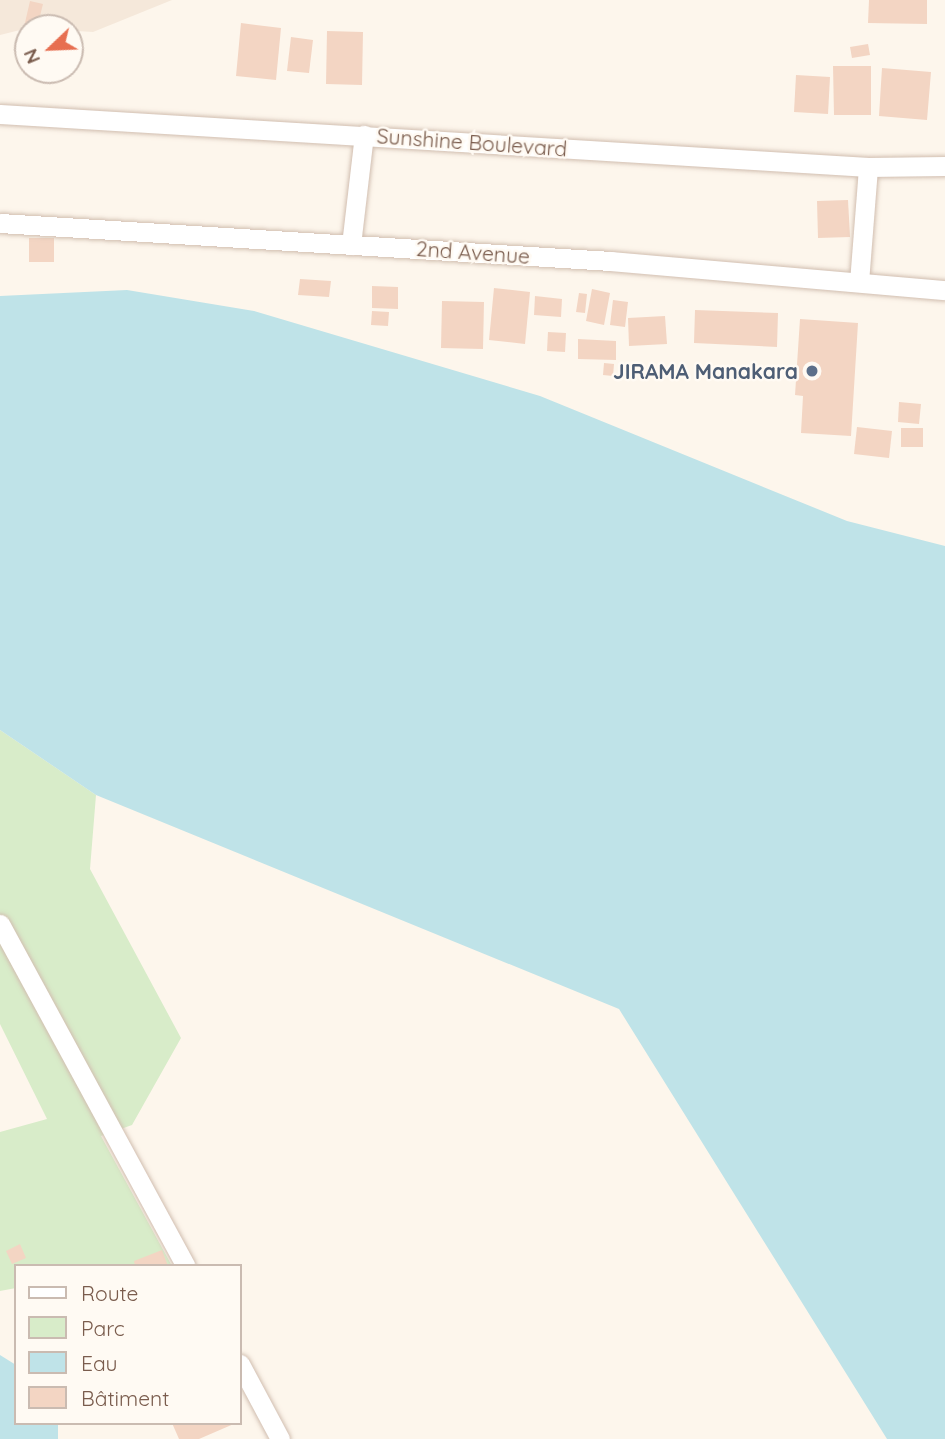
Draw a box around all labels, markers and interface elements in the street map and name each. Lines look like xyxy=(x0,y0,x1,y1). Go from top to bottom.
north arrow xyxy=(14,14,84,84)
text: N xyxy=(18,45,45,68)
street label: Sunshine Boulevard xyxy=(376,123,568,161)
street label: 2nd Avenue xyxy=(415,235,531,269)
place label: JIRAMA Manakara xyxy=(613,358,798,384)
marker: JIRAMA Manakara xyxy=(804,363,820,379)
legend xyxy=(14,1264,242,1425)
text: Route xyxy=(81,1280,138,1306)
text: Parc xyxy=(81,1315,125,1341)
text: Eau xyxy=(81,1350,117,1376)
text: Bâtiment xyxy=(81,1385,169,1411)

